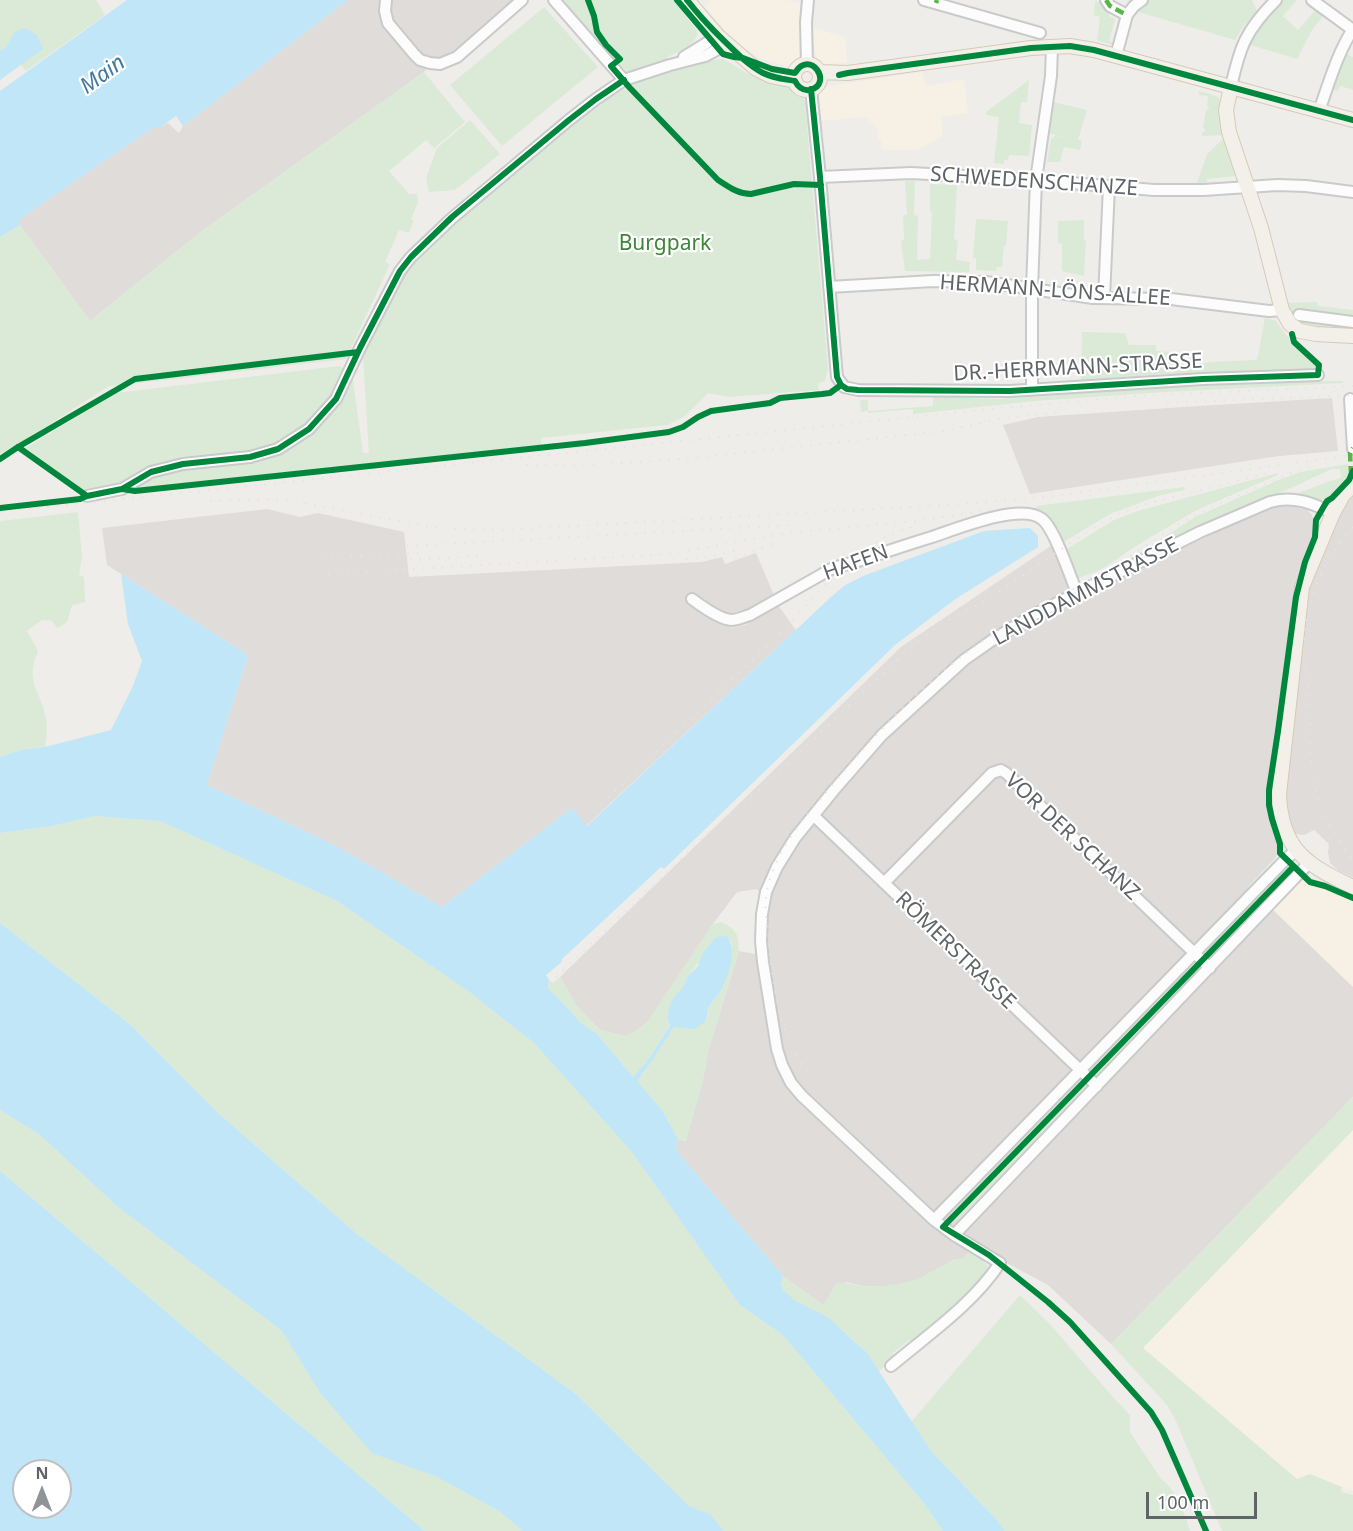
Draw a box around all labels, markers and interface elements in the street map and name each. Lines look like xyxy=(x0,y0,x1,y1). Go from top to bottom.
water label: Main xyxy=(75,50,131,100)
street label: SCHWEDENSCHANZE xyxy=(929,162,1139,202)
park label: Burgpark xyxy=(619,231,711,257)
street label: HERMANN-LÖNS-ALLEE xyxy=(939,270,1171,312)
street label: DR.-HERRMANN-STRASSE xyxy=(953,349,1203,387)
street label: LANDDAMMSTRASSE xyxy=(989,532,1183,652)
street label: HAFEN xyxy=(820,540,892,586)
street label: VOR DER SCHANZ xyxy=(1000,768,1144,906)
street label: RÖMERSTRASSE xyxy=(890,887,1020,1015)
north arrow xyxy=(12,1459,72,1519)
text: N xyxy=(35,1462,49,1484)
scale bar xyxy=(1149,1480,1260,1518)
text: 100 m xyxy=(1157,1490,1209,1514)

